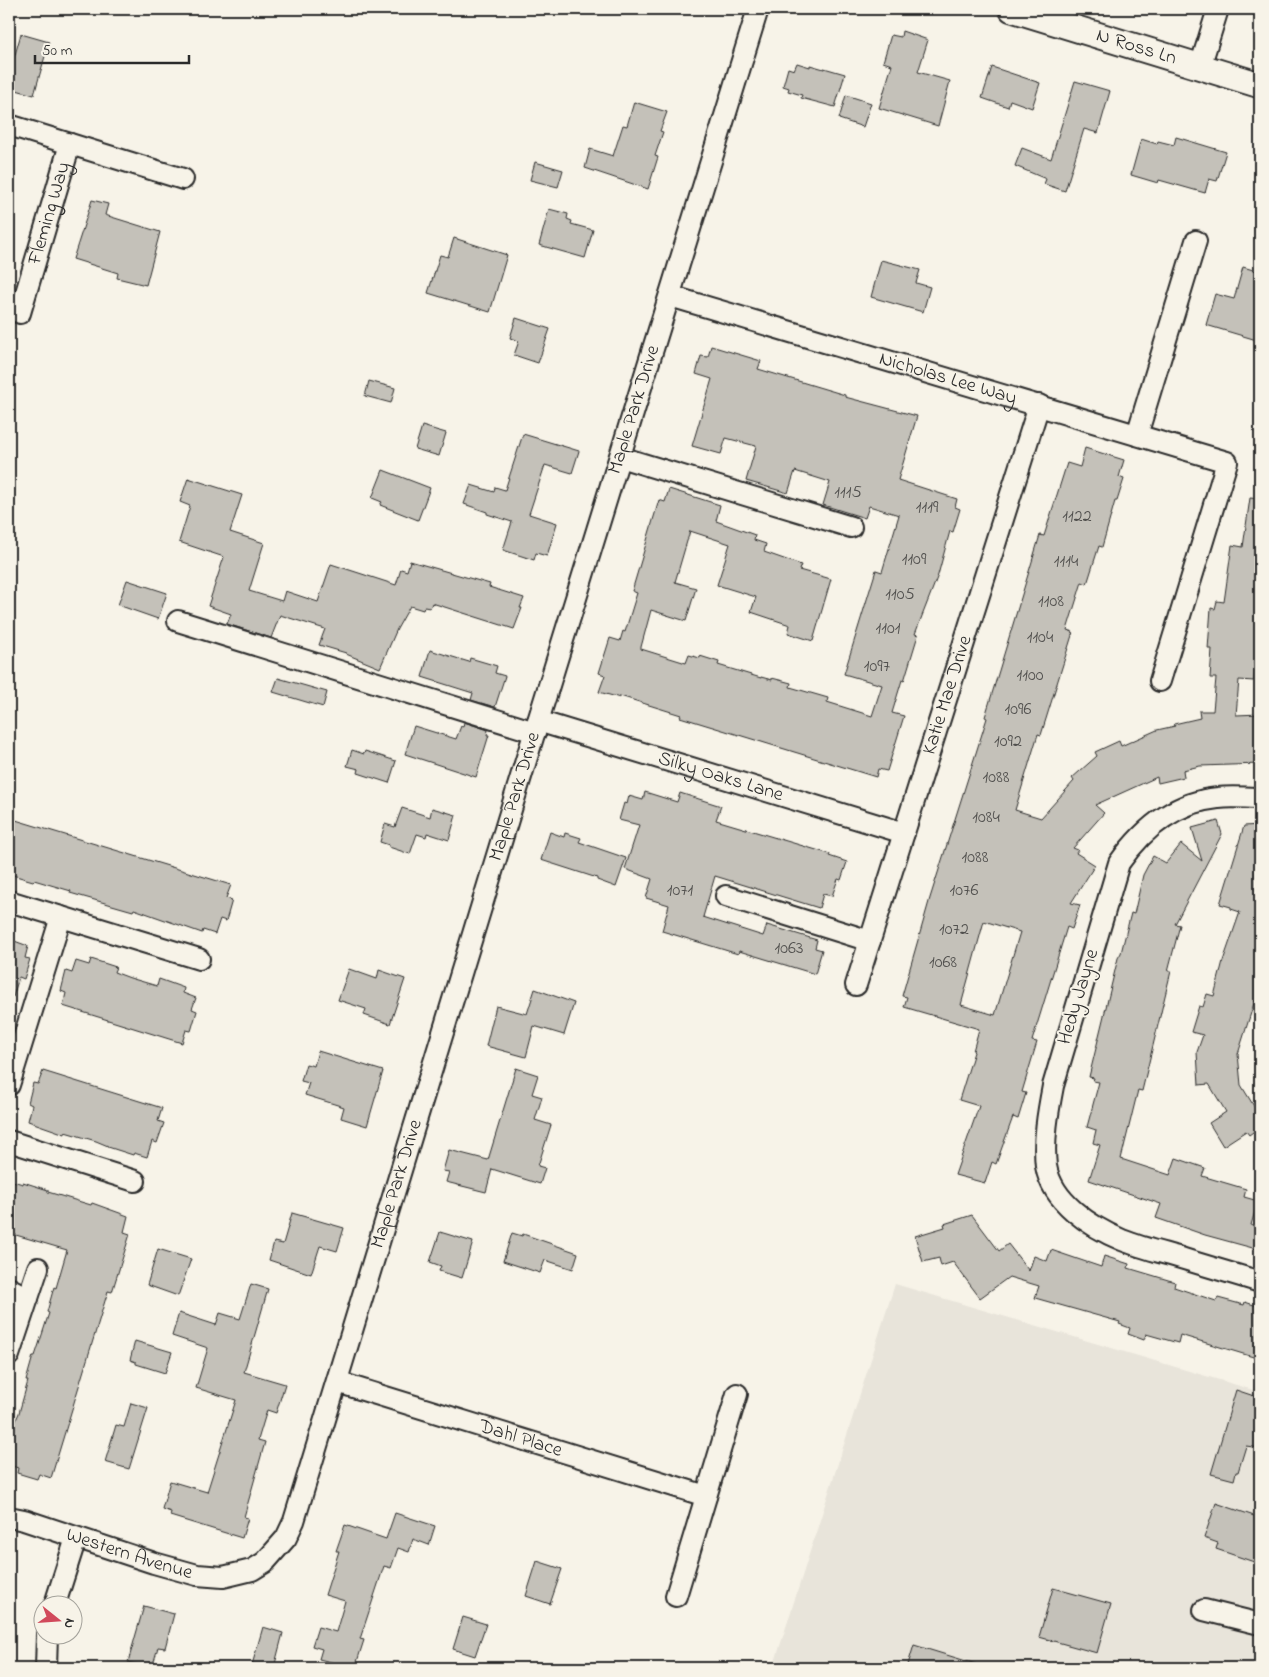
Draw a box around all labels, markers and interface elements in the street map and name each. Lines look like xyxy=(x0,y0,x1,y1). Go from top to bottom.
street label: N Ross Ln xyxy=(1093,21,1180,73)
scale bar xyxy=(35,32,189,64)
text: 50 m xyxy=(42,40,73,62)
street label: Fleming Way xyxy=(20,158,78,269)
street label: Maple Park Drive xyxy=(601,342,668,478)
street label: Nicholas Lee Way xyxy=(876,345,1020,413)
house number: 1115 xyxy=(834,480,862,506)
house number: 1119 xyxy=(916,495,939,521)
house number: 1122 xyxy=(1062,504,1092,530)
house number: 1109 xyxy=(902,547,927,573)
house number: 1114 xyxy=(1054,549,1079,575)
house number: 1105 xyxy=(885,582,915,608)
house number: 1108 xyxy=(1038,589,1064,615)
house number: 1101 xyxy=(876,616,901,642)
house number: 1104 xyxy=(1027,625,1054,651)
street label: Katie Mae Drive xyxy=(915,632,980,758)
house number: 1097 xyxy=(864,654,891,680)
house number: 1100 xyxy=(1017,663,1044,689)
house number: 1096 xyxy=(1005,697,1031,723)
street label: Maple Park Drive xyxy=(482,729,548,865)
house number: 1092 xyxy=(994,729,1022,755)
street label: Silky Oaks Lane xyxy=(654,744,787,810)
house number: 1088 xyxy=(983,765,1010,791)
house number: 1084 xyxy=(972,805,1000,831)
house number: 1088 xyxy=(962,845,989,871)
house number: 1071 xyxy=(667,878,694,904)
house number: 1076 xyxy=(950,878,978,904)
house number: 1072 xyxy=(939,917,969,943)
house number: 1063 xyxy=(775,936,803,962)
street label: Hedy Jayne xyxy=(1051,946,1107,1048)
house number: 1068 xyxy=(929,950,957,976)
street label: Maple Park Drive xyxy=(363,1116,430,1252)
street label: Dahl Place xyxy=(474,1412,566,1465)
street label: Western Avenue xyxy=(62,1520,196,1588)
north arrow xyxy=(32,1594,82,1644)
text: N xyxy=(58,1616,80,1631)

